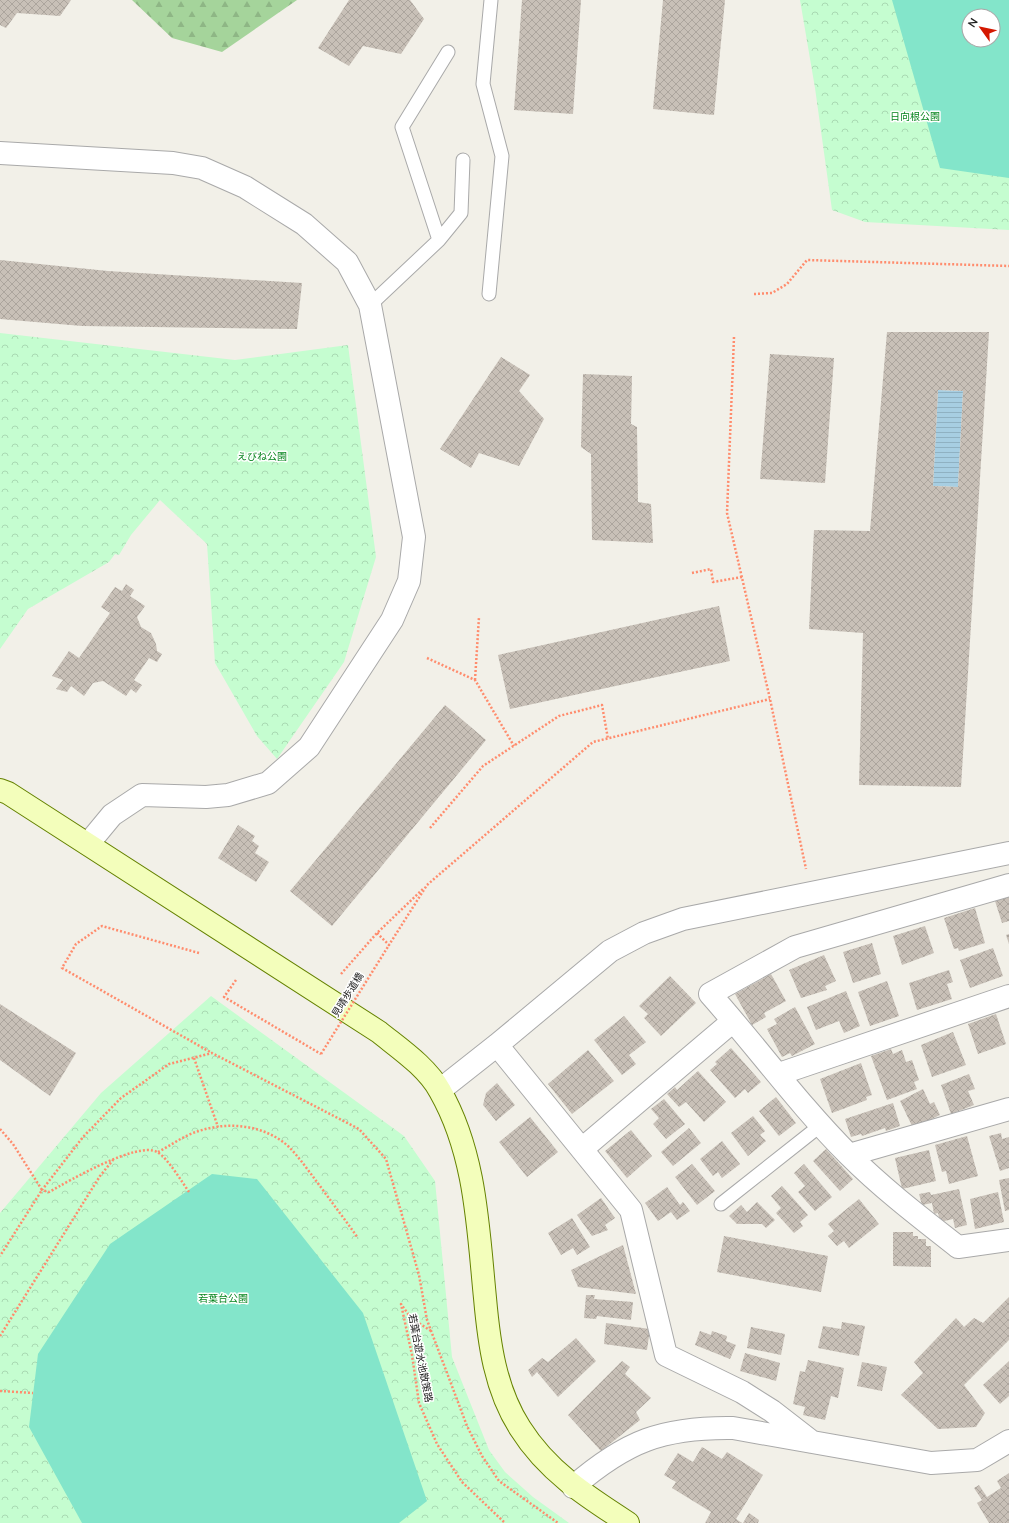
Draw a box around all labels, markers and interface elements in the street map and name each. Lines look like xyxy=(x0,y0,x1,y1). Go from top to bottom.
north arrow xyxy=(961,8,1001,48)
text: N xyxy=(965,15,982,30)
park label: 日向根公園 xyxy=(890,110,940,124)
park label: えびね公園 xyxy=(237,450,287,464)
street label: 見晴歩道橋 xyxy=(329,970,367,1020)
park label: 若葉台公園 xyxy=(198,1292,248,1306)
street label: 若葉台遊水池散策路 xyxy=(405,1312,435,1404)

